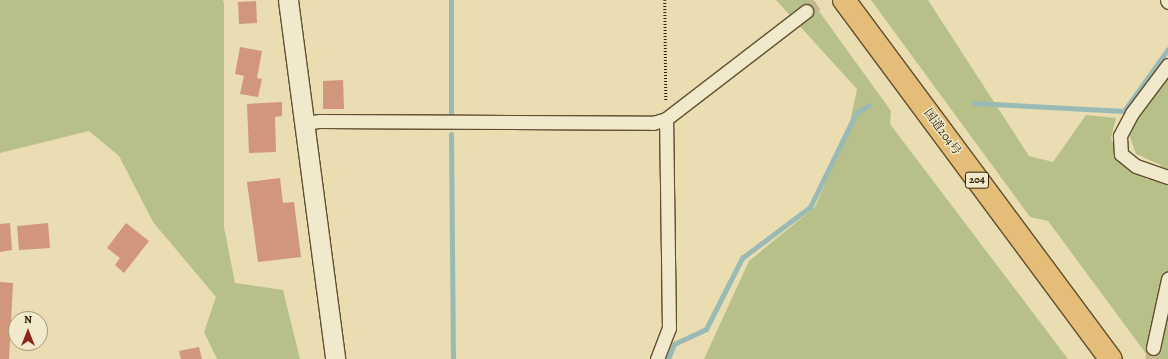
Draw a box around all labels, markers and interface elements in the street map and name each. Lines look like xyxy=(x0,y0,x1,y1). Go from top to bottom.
street label: 国道204号 xyxy=(920,106,964,158)
road number: 204 xyxy=(964,171,990,189)
north arrow xyxy=(8,311,48,351)
text: N xyxy=(24,312,32,327)

